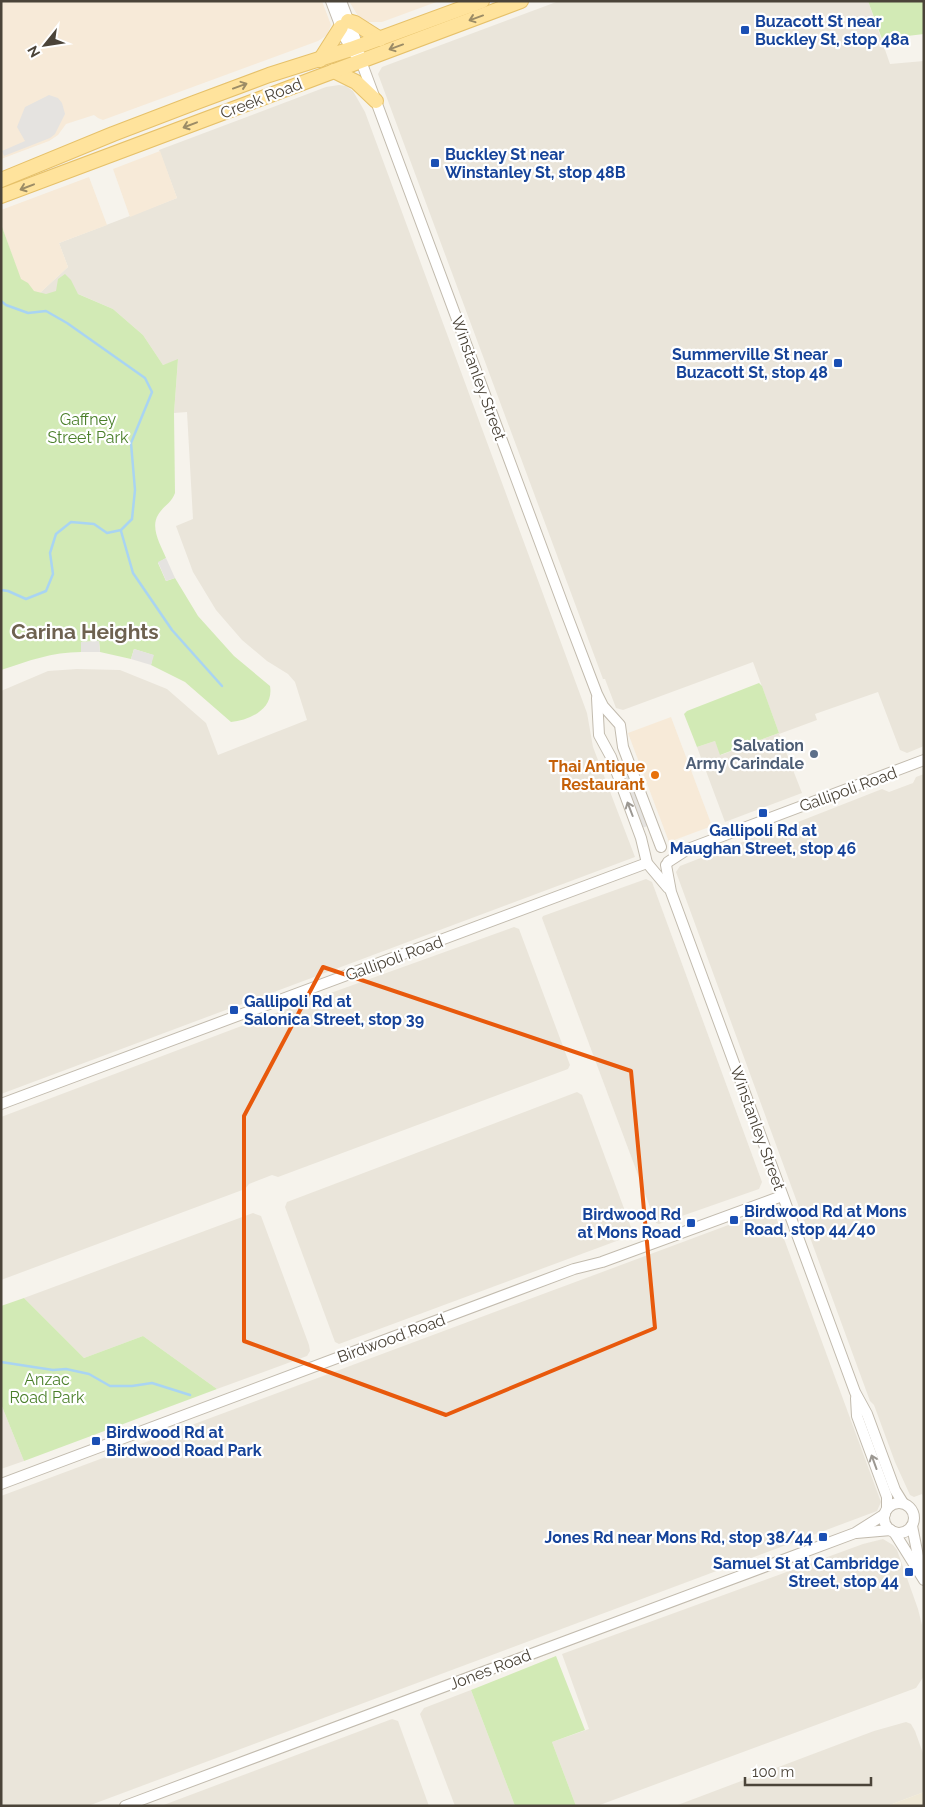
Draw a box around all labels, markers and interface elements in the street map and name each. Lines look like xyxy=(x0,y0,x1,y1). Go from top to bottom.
place label: Buzacott St near Buckley St, stop 48a xyxy=(755,12,909,49)
one-way arrow xyxy=(469,14,484,23)
north arrow xyxy=(20,20,70,70)
marker: Buzacott St near Buckley St, stop 48a xyxy=(739,24,751,36)
text: N xyxy=(24,43,43,60)
one-way arrow xyxy=(389,43,404,52)
street label: Creek Road xyxy=(218,74,305,123)
one-way arrow xyxy=(232,81,247,90)
one-way arrow xyxy=(183,121,198,130)
place label: Buckley St near Winstanley St, stop 48B xyxy=(445,145,626,182)
marker: Buckley St near Winstanley St, stop 48B xyxy=(429,157,441,169)
one-way arrow xyxy=(20,183,35,192)
street label: Winstanley Street xyxy=(447,313,510,444)
place label: Summerville St near Buzacott St, stop 48 xyxy=(672,345,828,382)
marker: Summerville St near Buzacott St, stop 48 xyxy=(832,357,844,369)
park label: Gaffney Street Park xyxy=(47,410,129,447)
district label: Carina Heights xyxy=(11,619,159,644)
place label: Salvation Army Carindale xyxy=(686,736,804,773)
marker: Salvation Army Carindale xyxy=(808,748,820,760)
place label: Thai Antique Restaurant xyxy=(549,757,645,794)
street label: Gallipoli Road xyxy=(797,763,899,816)
marker: Thai Antique Restaurant xyxy=(649,769,661,781)
one-way arrow xyxy=(625,802,634,817)
marker: Gallipoli Rd at Maughan Street, stop 46 xyxy=(757,807,769,819)
place label: Gallipoli Rd at Maughan Street, stop 46 xyxy=(670,821,856,858)
street label: Gallipoli Road xyxy=(343,932,445,985)
place label: Gallipoli Rd at Salonica Street, stop 39 xyxy=(244,992,424,1029)
marker: Gallipoli Rd at Salonica Street, stop 39 xyxy=(228,1004,240,1016)
street label: Winstanley Street xyxy=(726,1063,789,1194)
place label: Birdwood Rd at Mons Road, stop 44/40 xyxy=(744,1202,907,1239)
place label: Birdwood Rd at Mons Road xyxy=(578,1205,681,1242)
marker: Birdwood Rd at Mons Road, stop 44/40 xyxy=(728,1214,740,1226)
marker: Birdwood Rd at Mons Road xyxy=(685,1217,697,1229)
street label: Birdwood Road xyxy=(335,1310,448,1367)
park label: Anzac Road Park xyxy=(9,1370,85,1407)
place label: Birdwood Rd at Birdwood Road Park xyxy=(106,1423,262,1460)
marker: Birdwood Rd at Birdwood Road Park xyxy=(90,1435,102,1447)
one-way arrow xyxy=(869,1455,878,1470)
place label: Jones Rd near Mons Rd, stop 38/44 xyxy=(545,1528,813,1547)
marker: Jones Rd near Mons Rd, stop 38/44 xyxy=(817,1531,829,1543)
place label: Samuel St at Cambridge Street, stop 44 xyxy=(713,1554,899,1591)
marker: Samuel St at Cambridge Street, stop 44 xyxy=(903,1566,915,1578)
street label: Jones Road xyxy=(447,1645,534,1694)
scale bar xyxy=(745,1754,871,1786)
text: 100 m xyxy=(752,1763,794,1781)

